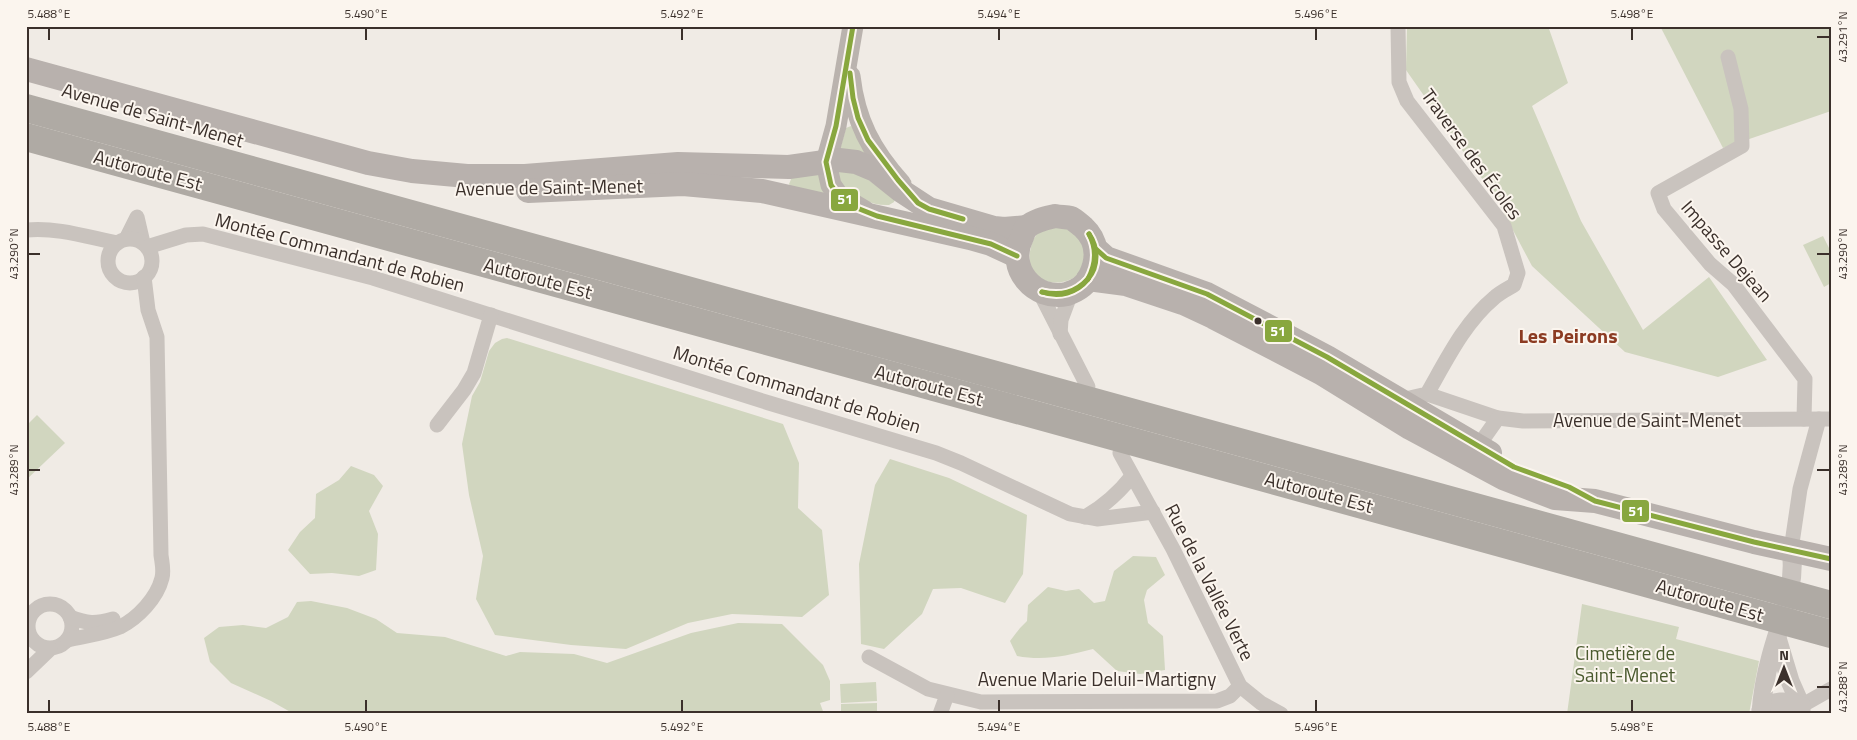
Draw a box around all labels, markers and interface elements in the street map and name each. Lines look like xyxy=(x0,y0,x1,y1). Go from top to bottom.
text: 5.488°E xyxy=(28,4,71,23)
text: 5.490°E xyxy=(345,4,388,23)
text: 5.492°E xyxy=(661,4,704,23)
text: 5.494°E xyxy=(978,4,1021,23)
text: 5.496°E xyxy=(1295,4,1338,23)
text: 5.498°E xyxy=(1611,4,1654,23)
text: 43.291°N xyxy=(1833,11,1852,63)
street label: Avenue de Saint-Menet xyxy=(59,75,248,154)
street label: Traverse des Écoles xyxy=(1415,82,1530,226)
street label: Autoroute Est xyxy=(91,141,206,198)
street label: Avenue de Saint-Menet xyxy=(455,170,644,203)
line badge: 51 xyxy=(830,188,859,212)
text: 51 xyxy=(837,188,853,209)
street label: Impasse Dejean xyxy=(1675,193,1780,308)
street label: Montée Commandant de Robien xyxy=(212,204,468,299)
text: 43.290°N xyxy=(4,228,23,280)
text: 43.290°N xyxy=(1833,228,1852,280)
street label: Autoroute Est xyxy=(481,249,596,306)
unlabelled marker xyxy=(1253,316,1263,326)
line badge: 51 xyxy=(1264,319,1293,343)
text: 51 xyxy=(1270,320,1286,341)
district label: Les Peirons xyxy=(1518,320,1618,351)
street label: Montée Commandant de Robien xyxy=(670,337,925,440)
street label: Autoroute Est xyxy=(872,356,987,413)
street label: Avenue de Saint-Menet xyxy=(1553,405,1741,434)
text: 43.289°N xyxy=(4,444,23,496)
text: 43.289°N xyxy=(1833,444,1852,496)
street label: Autoroute Est xyxy=(1262,463,1377,520)
street label: Rue de la Vallée Verte xyxy=(1158,498,1263,665)
line badge: 51 xyxy=(1621,499,1650,523)
text: 51 xyxy=(1628,500,1644,521)
street label: Autoroute Est xyxy=(1653,570,1768,629)
park label: Cimetière de Saint-Menet xyxy=(1575,638,1676,689)
north arrow xyxy=(1760,642,1810,692)
text: N xyxy=(1779,644,1789,665)
text: 43.288°N xyxy=(1833,661,1852,713)
street label: Avenue Marie Deluil-Martigny xyxy=(978,664,1216,693)
text: 5.488°E xyxy=(28,717,71,736)
text: 5.490°E xyxy=(345,717,388,736)
text: 5.492°E xyxy=(661,717,704,736)
text: 5.494°E xyxy=(978,717,1021,736)
text: 5.496°E xyxy=(1295,717,1338,736)
text: 5.498°E xyxy=(1611,717,1654,736)

